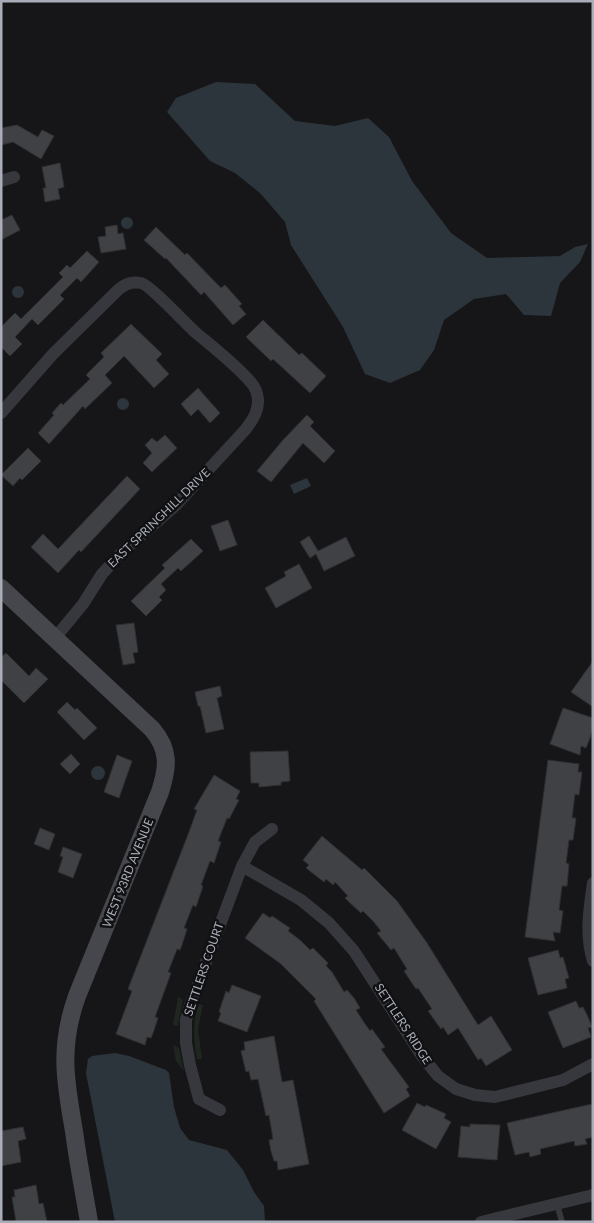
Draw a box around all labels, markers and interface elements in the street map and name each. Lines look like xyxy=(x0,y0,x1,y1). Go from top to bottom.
street label: EAST SPRINGHILL DRIVE xyxy=(104,465,213,570)
street label: WEST 93RD AVENUE xyxy=(99,816,156,930)
street label: SETTLERS COURT xyxy=(180,920,227,1018)
street label: SETTLERS RIDGE xyxy=(372,980,435,1067)

